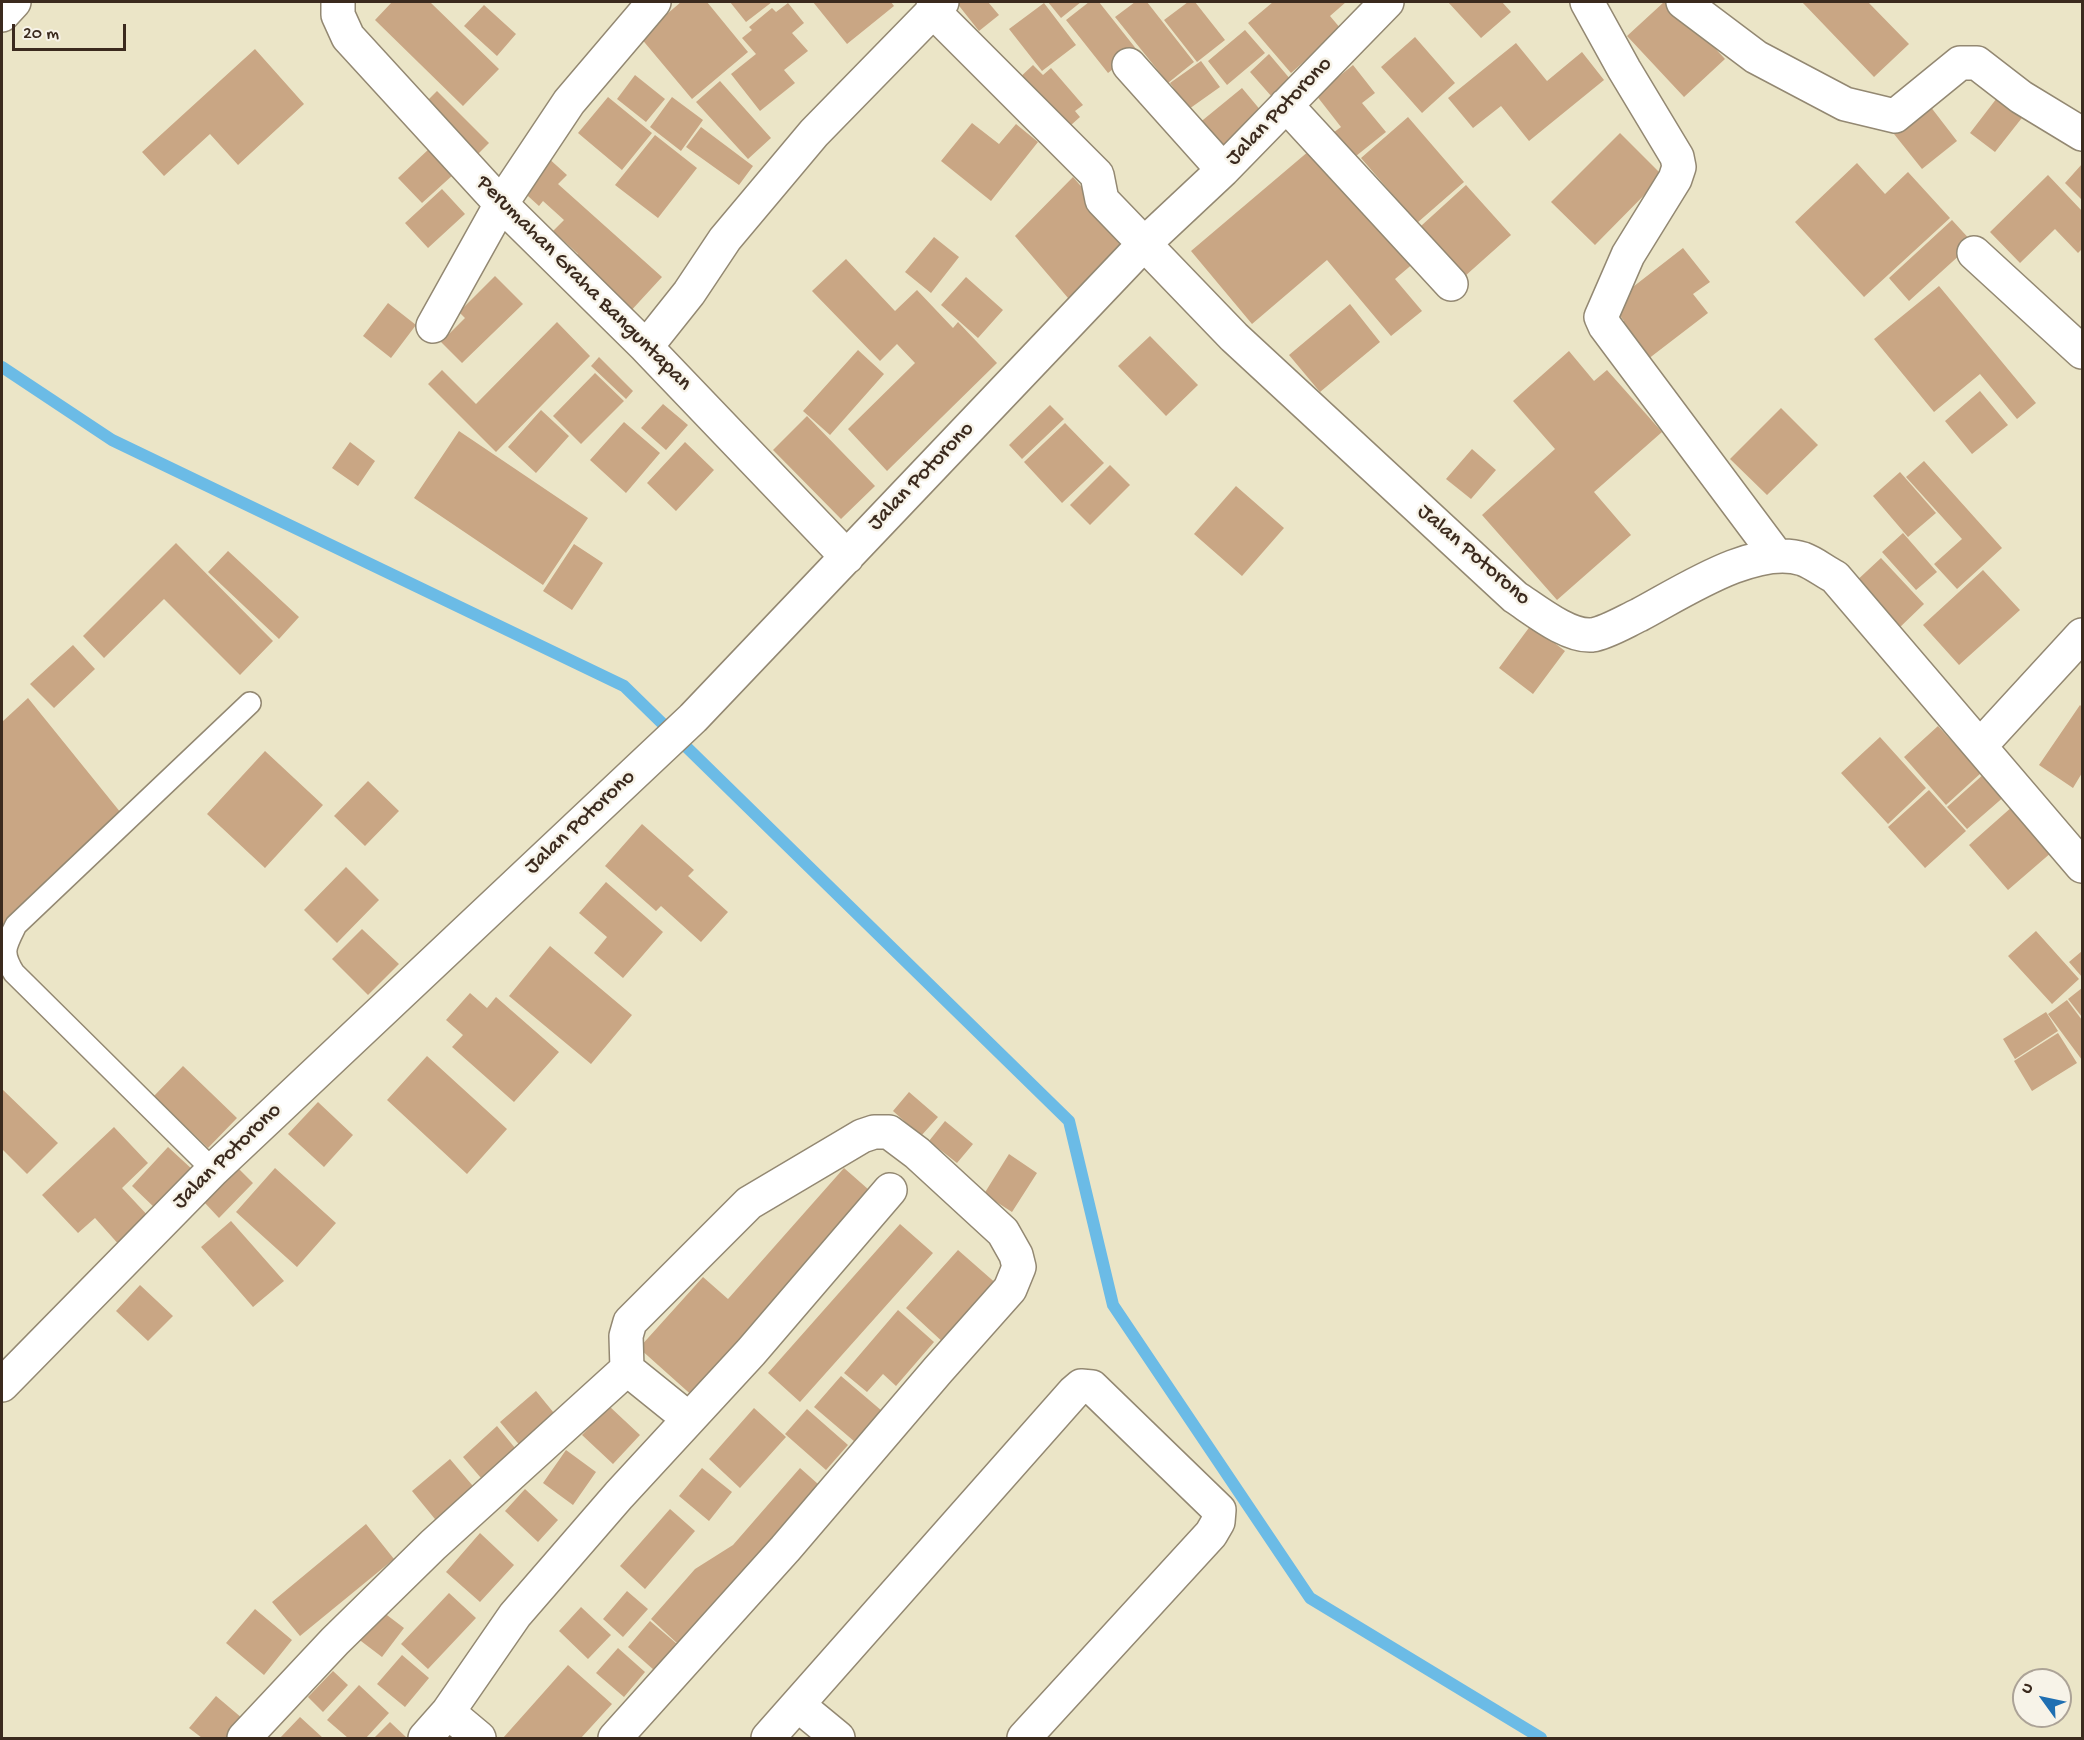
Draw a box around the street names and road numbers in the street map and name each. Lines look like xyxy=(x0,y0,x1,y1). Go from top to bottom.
street label: Jalan Potorono xyxy=(1221,52,1339,172)
street label: Perumahan Graha Banguntapan xyxy=(470,171,696,397)
street label: Jalan Potorono xyxy=(863,417,981,537)
street label: Jalan Potorono xyxy=(1411,500,1535,612)
street label: Jalan Potorono xyxy=(520,765,642,881)
street label: Jalan Potorono xyxy=(168,1098,288,1216)

